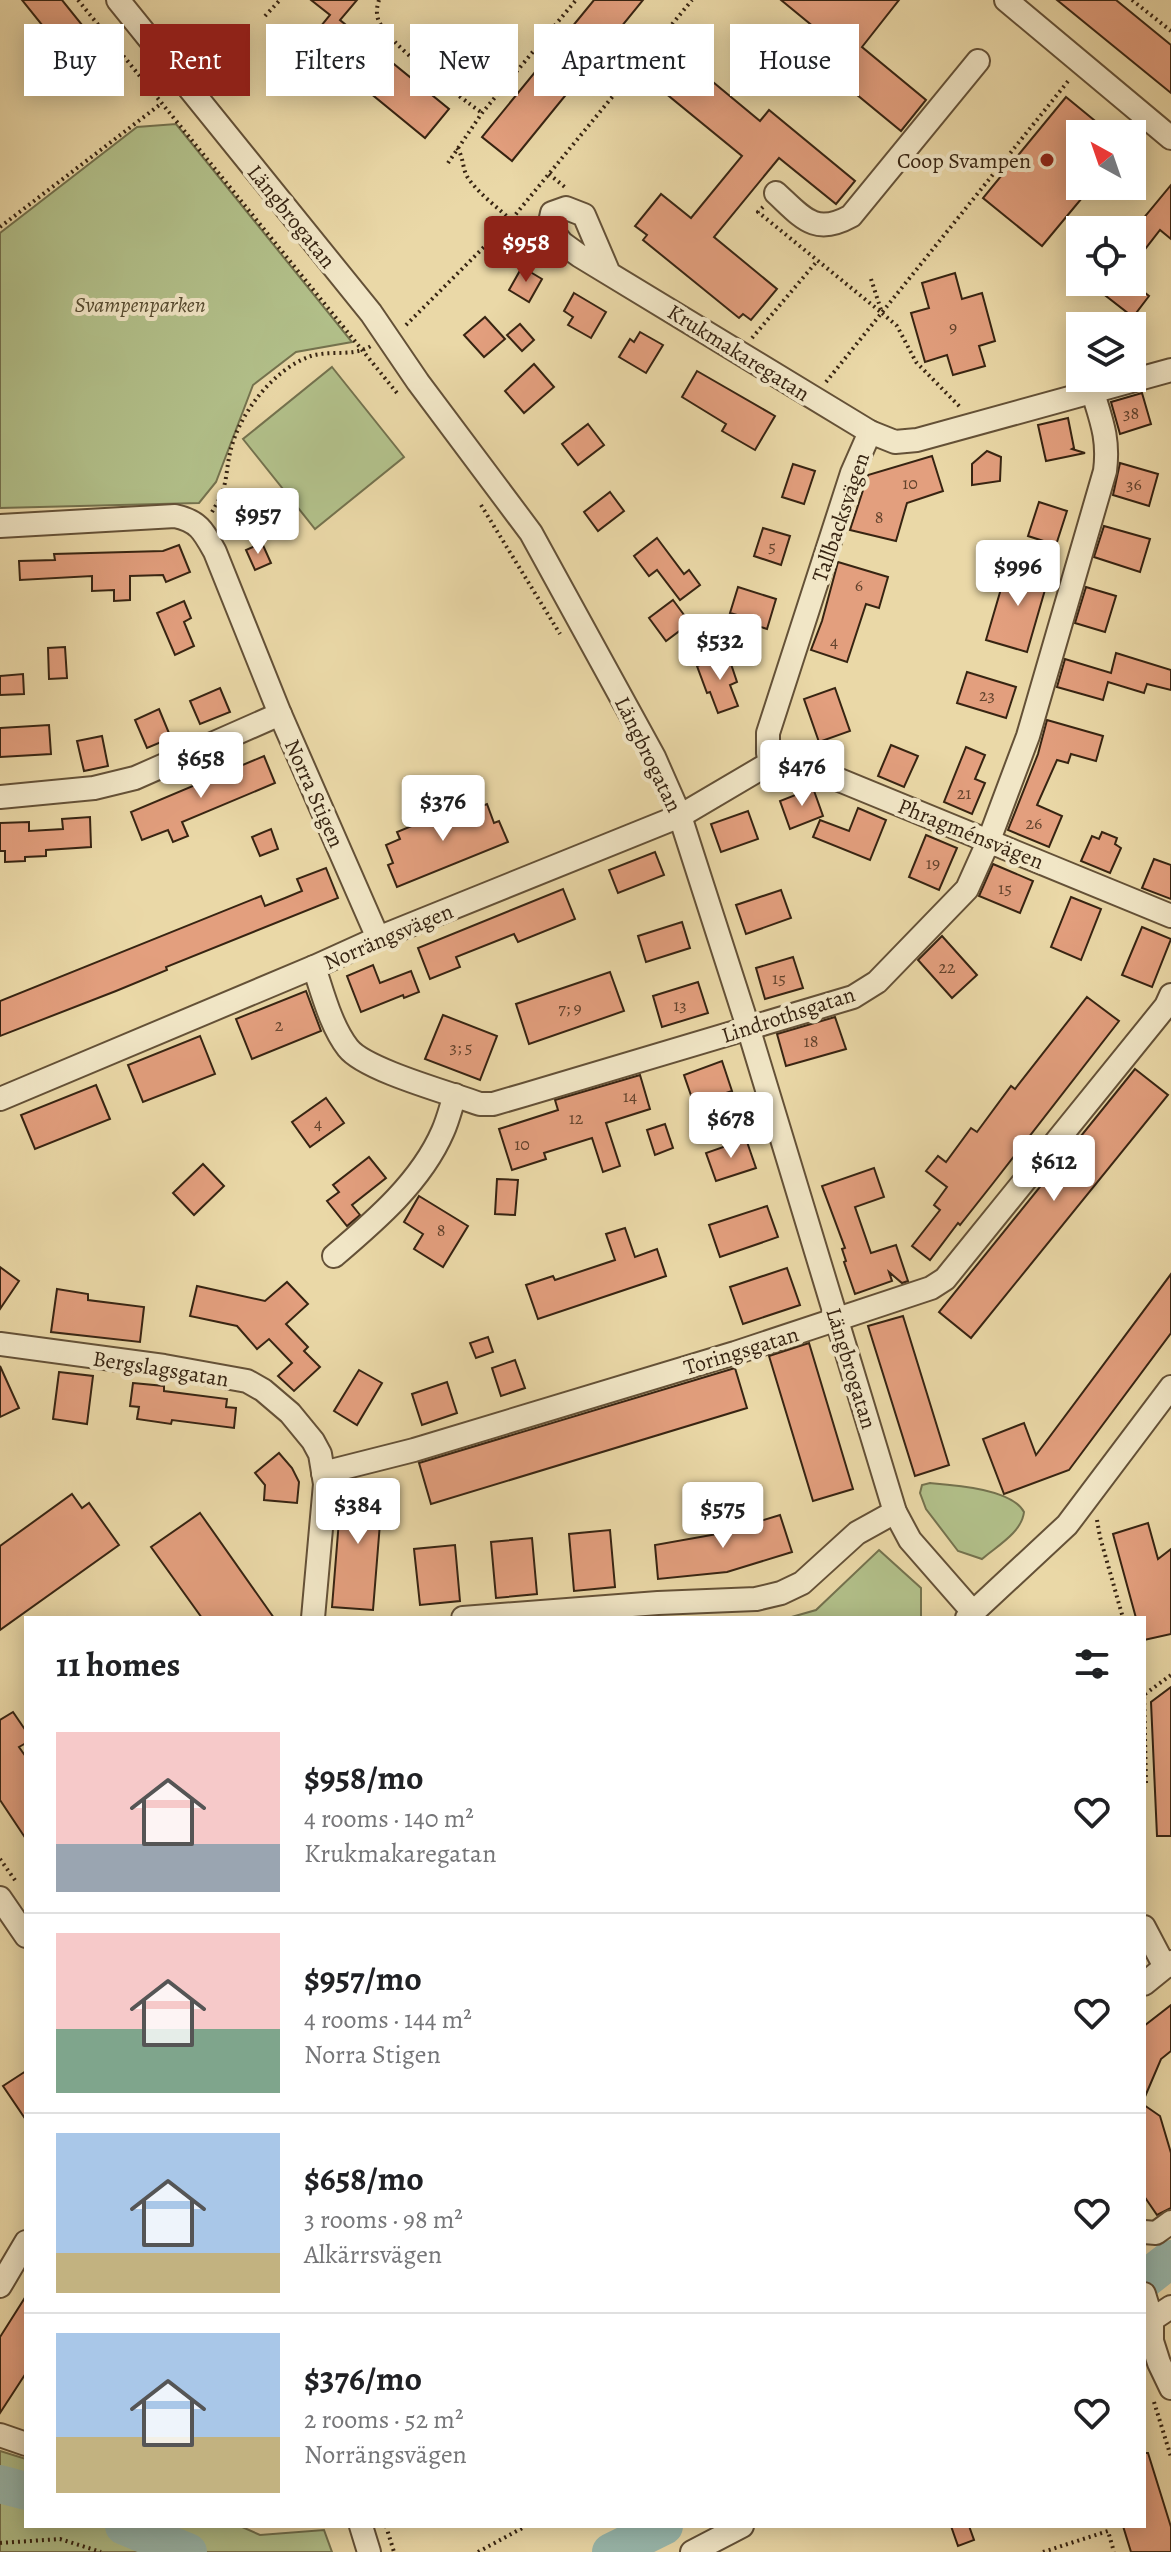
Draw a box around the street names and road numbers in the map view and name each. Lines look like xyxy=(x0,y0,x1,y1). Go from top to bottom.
street label: Längbrogatan xyxy=(240,158,342,275)
street label: Krukmakaregatan xyxy=(661,297,815,409)
street label: Tallbacksvägen xyxy=(805,449,877,586)
street label: Längbrogatan xyxy=(607,692,689,817)
street label: Norra Stigen xyxy=(277,734,351,852)
street label: Phragménsvägen xyxy=(893,791,1048,877)
street label: Norrängsvägen xyxy=(319,896,458,978)
street label: Lindrothsgatan xyxy=(718,979,859,1051)
street label: Längbrogatan xyxy=(818,1304,884,1433)
street label: Toringsgatan xyxy=(680,1319,802,1383)
street label: Bergslagsgatan xyxy=(91,1343,231,1395)

